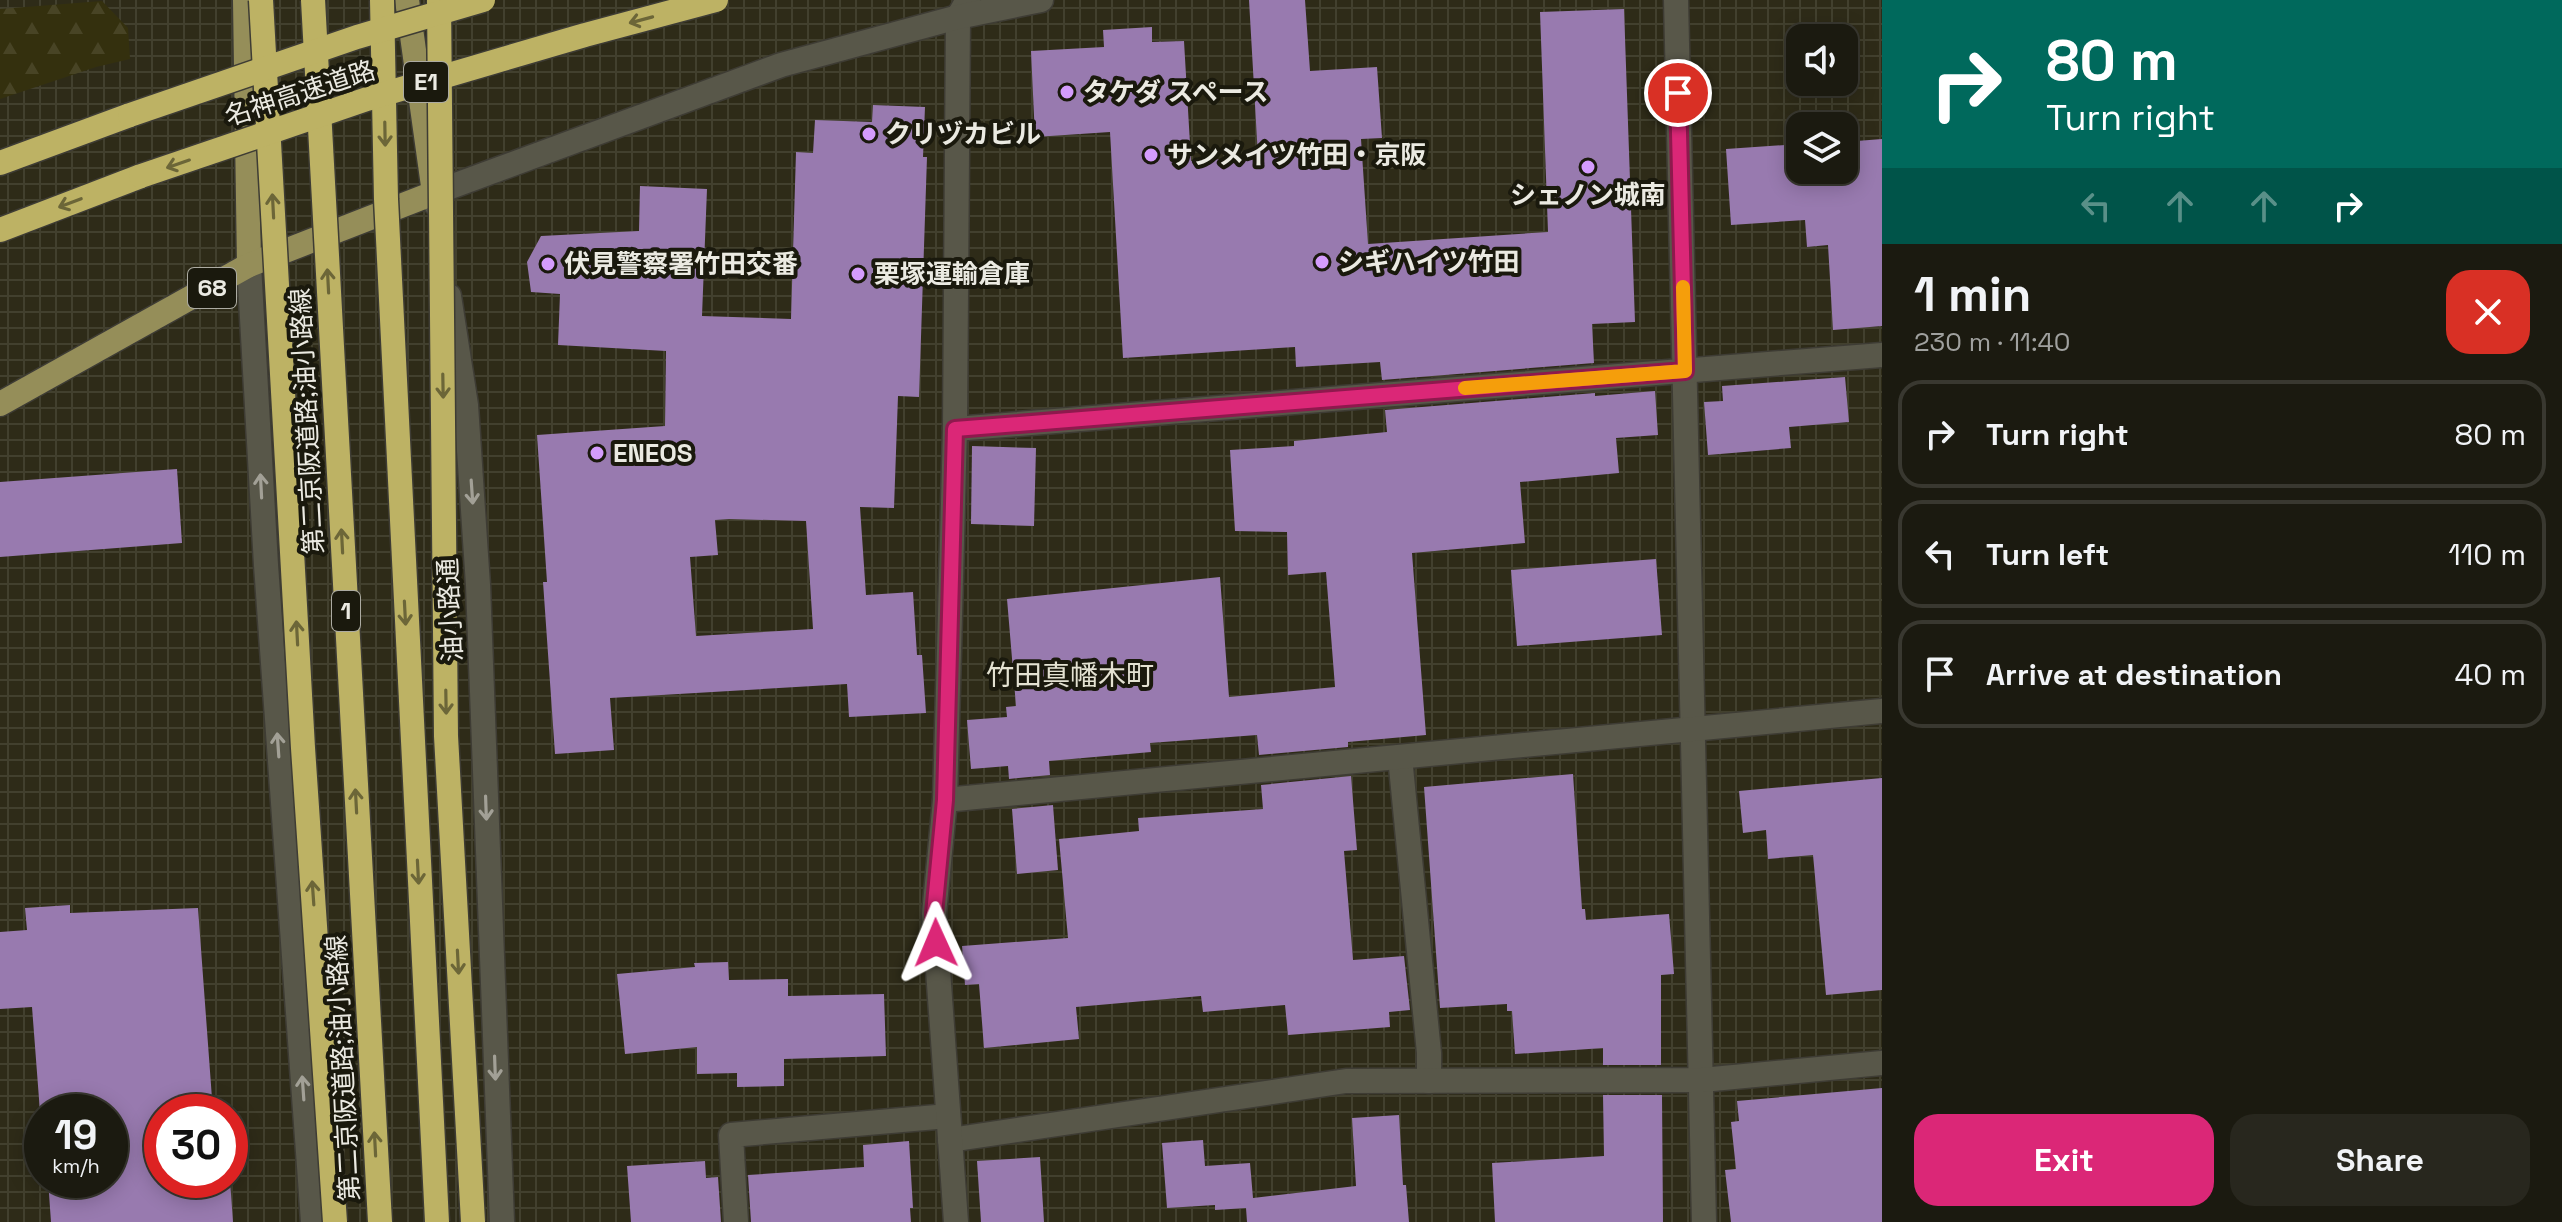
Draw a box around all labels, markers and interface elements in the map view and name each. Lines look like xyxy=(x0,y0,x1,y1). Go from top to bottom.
one-way arrow xyxy=(628,13,654,28)
map controls xyxy=(1786,24,1858,184)
button: sound xyxy=(1786,24,1858,96)
text: 80 m xyxy=(2046,25,2178,96)
icon: right xyxy=(1914,32,2018,136)
street label: 名神高速道路 xyxy=(221,53,379,133)
pin xyxy=(1644,59,1712,127)
road number: E1 xyxy=(404,62,448,102)
icon: arrive xyxy=(1656,71,1700,115)
place label: タケダ スペース xyxy=(1083,75,1268,109)
marker: タケダ スペース xyxy=(1058,83,1076,101)
text: Turn right xyxy=(2046,95,2215,141)
button: layers xyxy=(1786,112,1858,184)
place label: クリヅカビル xyxy=(885,117,1041,151)
one-way arrow xyxy=(377,120,393,147)
marker: クリヅカビル xyxy=(860,125,878,143)
place label: サンメイツ竹田・京阪 xyxy=(1167,138,1426,172)
marker: サンメイツ竹田・京阪 xyxy=(1142,146,1160,164)
one-way arrow xyxy=(166,157,191,172)
marker: シェノン城南 xyxy=(1579,158,1597,176)
place label: シェノン城南 xyxy=(1510,178,1666,212)
icon: left xyxy=(2074,184,2118,228)
icon: ahead xyxy=(2158,184,2202,228)
icon: ahead xyxy=(2242,184,2286,228)
icon: right xyxy=(2326,184,2370,228)
one-way arrow xyxy=(265,193,280,220)
one-way arrow xyxy=(58,197,83,211)
place label: シギハイツ竹田 xyxy=(1338,245,1519,279)
place label: 伏見警察署竹田交番 xyxy=(564,247,798,281)
marker: シギハイツ竹田 xyxy=(1313,253,1331,271)
marker: 伏見警察署竹田交番 xyxy=(539,255,557,273)
place label: 栗塚運輸倉庫 xyxy=(874,257,1030,291)
text: 1 min xyxy=(1914,264,2031,325)
marker: 栗塚運輸倉庫 xyxy=(849,265,867,283)
road number: 68 xyxy=(188,268,236,308)
one-way arrow xyxy=(320,268,335,295)
button: close xyxy=(2446,270,2530,354)
street label: 第二京阪道路;油小路線 xyxy=(283,287,331,555)
text: 230 m · 11:40 xyxy=(1914,325,2070,359)
one-way arrow xyxy=(435,372,451,399)
icon: right xyxy=(1918,412,1962,456)
text: Turn right xyxy=(1986,415,2129,454)
text: 80 m xyxy=(2455,415,2526,454)
place label: ENEOS xyxy=(613,436,693,470)
marker: ENEOS xyxy=(588,444,606,462)
one-way arrow xyxy=(254,473,269,500)
one-way arrow xyxy=(465,478,480,505)
one-way arrow xyxy=(334,528,349,555)
icon: left xyxy=(1918,532,1962,576)
text: Turn left xyxy=(1986,535,2109,574)
text: 110 m xyxy=(2448,535,2526,574)
street label: 油小路通 xyxy=(430,557,470,663)
road number: 1 xyxy=(332,591,360,631)
one-way arrow xyxy=(398,599,413,626)
one-way arrow xyxy=(289,620,304,647)
icon: arrive xyxy=(1918,652,1962,696)
text: Arrive at destination xyxy=(1986,655,2282,694)
text: 40 m xyxy=(2455,655,2526,694)
district label: 竹田真幡木町 xyxy=(986,657,1154,693)
one-way arrow xyxy=(438,688,453,715)
one-way arrow xyxy=(270,732,285,759)
one-way arrow xyxy=(348,788,363,815)
one-way arrow xyxy=(478,794,493,821)
one-way arrow xyxy=(411,858,426,885)
one-way arrow xyxy=(305,880,320,907)
position arrow xyxy=(894,901,978,985)
street label: 第二京阪道路;油小路線 xyxy=(319,934,367,1202)
one-way arrow xyxy=(451,948,466,975)
one-way arrow xyxy=(487,1054,502,1081)
one-way arrow xyxy=(295,1075,310,1102)
speed limit sign: 30 xyxy=(144,1094,248,1198)
text: 19 xyxy=(55,1110,97,1161)
button: Exit xyxy=(1914,1114,2214,1206)
button: Share xyxy=(2230,1114,2530,1206)
one-way arrow xyxy=(368,1131,383,1158)
text: km/h xyxy=(52,1153,100,1179)

